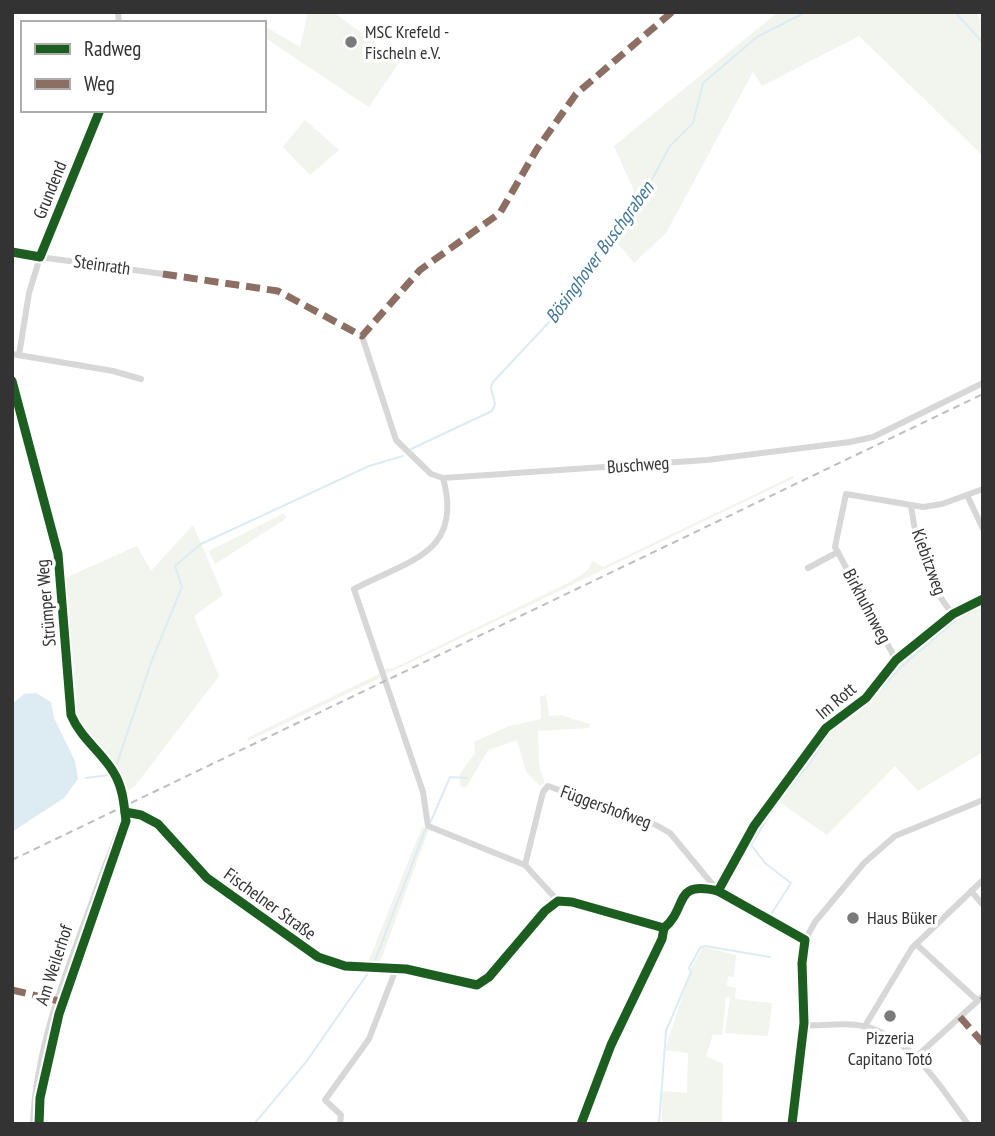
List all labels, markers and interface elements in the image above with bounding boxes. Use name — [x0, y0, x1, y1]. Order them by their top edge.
place label: MSC Krefeld - Fischeln e.V. — [365, 20, 449, 64]
legend — [21, 21, 266, 112]
marker: MSC Krefeld - Fischeln e.V. — [343, 34, 359, 50]
text: Radweg — [84, 35, 141, 62]
text: Weg — [84, 70, 115, 97]
street label: Grundend — [28, 157, 72, 222]
water label: Bösinghover Buschgraben — [540, 175, 659, 328]
street label: Steinrath — [72, 249, 132, 280]
street label: Buschweg — [606, 451, 670, 478]
street label: Kiebitzweg — [907, 526, 952, 598]
street label: Strümper Weg — [30, 559, 61, 648]
street label: Birkhuhnweg — [838, 564, 897, 647]
street label: Im Rott — [811, 677, 860, 724]
street label: Függershofweg — [558, 779, 655, 834]
street label: Fischelner Straße — [220, 862, 321, 945]
place label: Haus Büker — [867, 906, 937, 929]
marker: Haus Büker — [845, 910, 861, 926]
street label: Am Weilerhof — [30, 920, 78, 1008]
marker: Pizzeria Capitano Totó — [882, 1008, 898, 1024]
place label: Pizzeria Capitano Totó — [848, 1026, 933, 1070]

